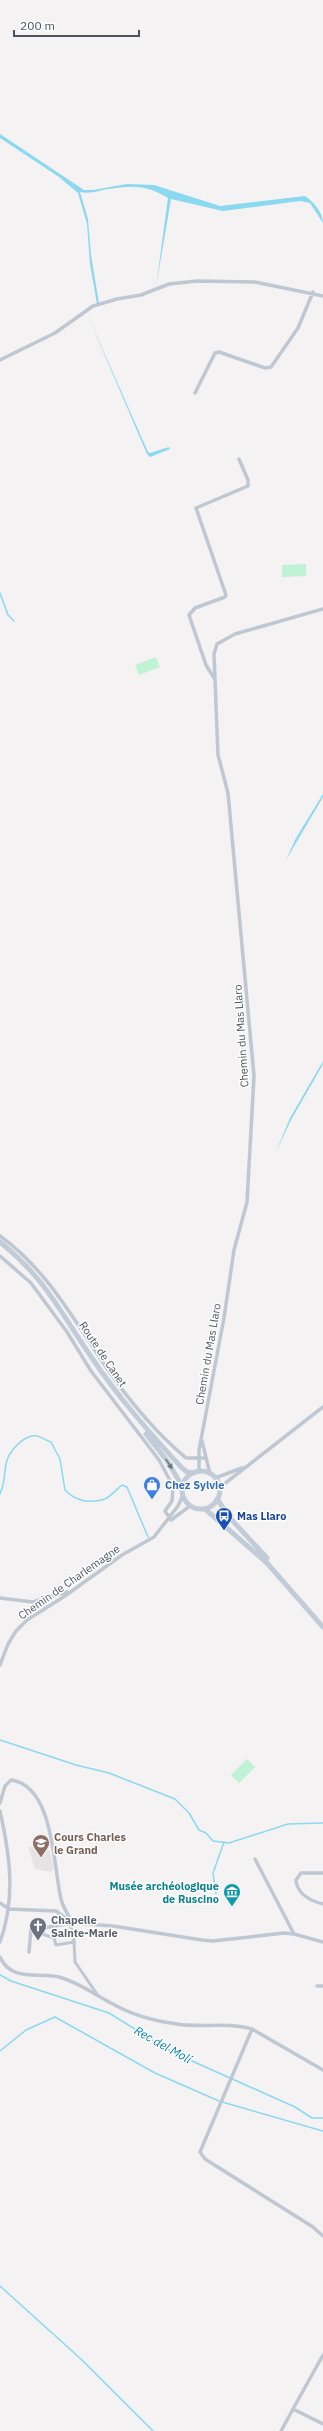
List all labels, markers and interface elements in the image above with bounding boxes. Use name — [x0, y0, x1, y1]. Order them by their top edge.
scale bar — [14, 12, 139, 38]
text: 200 m — [20, 18, 55, 33]
street label: Chemin du Mas Llaro — [230, 984, 252, 1088]
street label: Chemin du Mas Llaro — [192, 1302, 224, 1406]
street label: Route de Canet — [76, 1319, 130, 1389]
one-way arrow — [165, 1459, 173, 1469]
shop icon: Chez Sylvie — [142, 1475, 162, 1500]
place label: Chez Sylvie — [165, 1478, 224, 1492]
bus stop icon: Mas Llaro — [214, 1506, 234, 1531]
place label: Mas Llaro — [237, 1509, 286, 1523]
street label: Chemin de Charlemagne — [15, 1542, 123, 1622]
place label: Cours Charles le Grand — [54, 1830, 126, 1857]
school or university icon: Cours Charles le Grand — [31, 1833, 51, 1858]
place label: Musée archéologique de Ruscino — [109, 1879, 219, 1906]
museum icon: Musée archéologique de Ruscino — [222, 1882, 242, 1907]
place label: Chapelle Sainte-Marie — [51, 1913, 118, 1940]
church icon: Chapelle Sainte-Marie — [28, 1916, 48, 1941]
water label: Rec del Molí — [132, 2023, 196, 2067]

